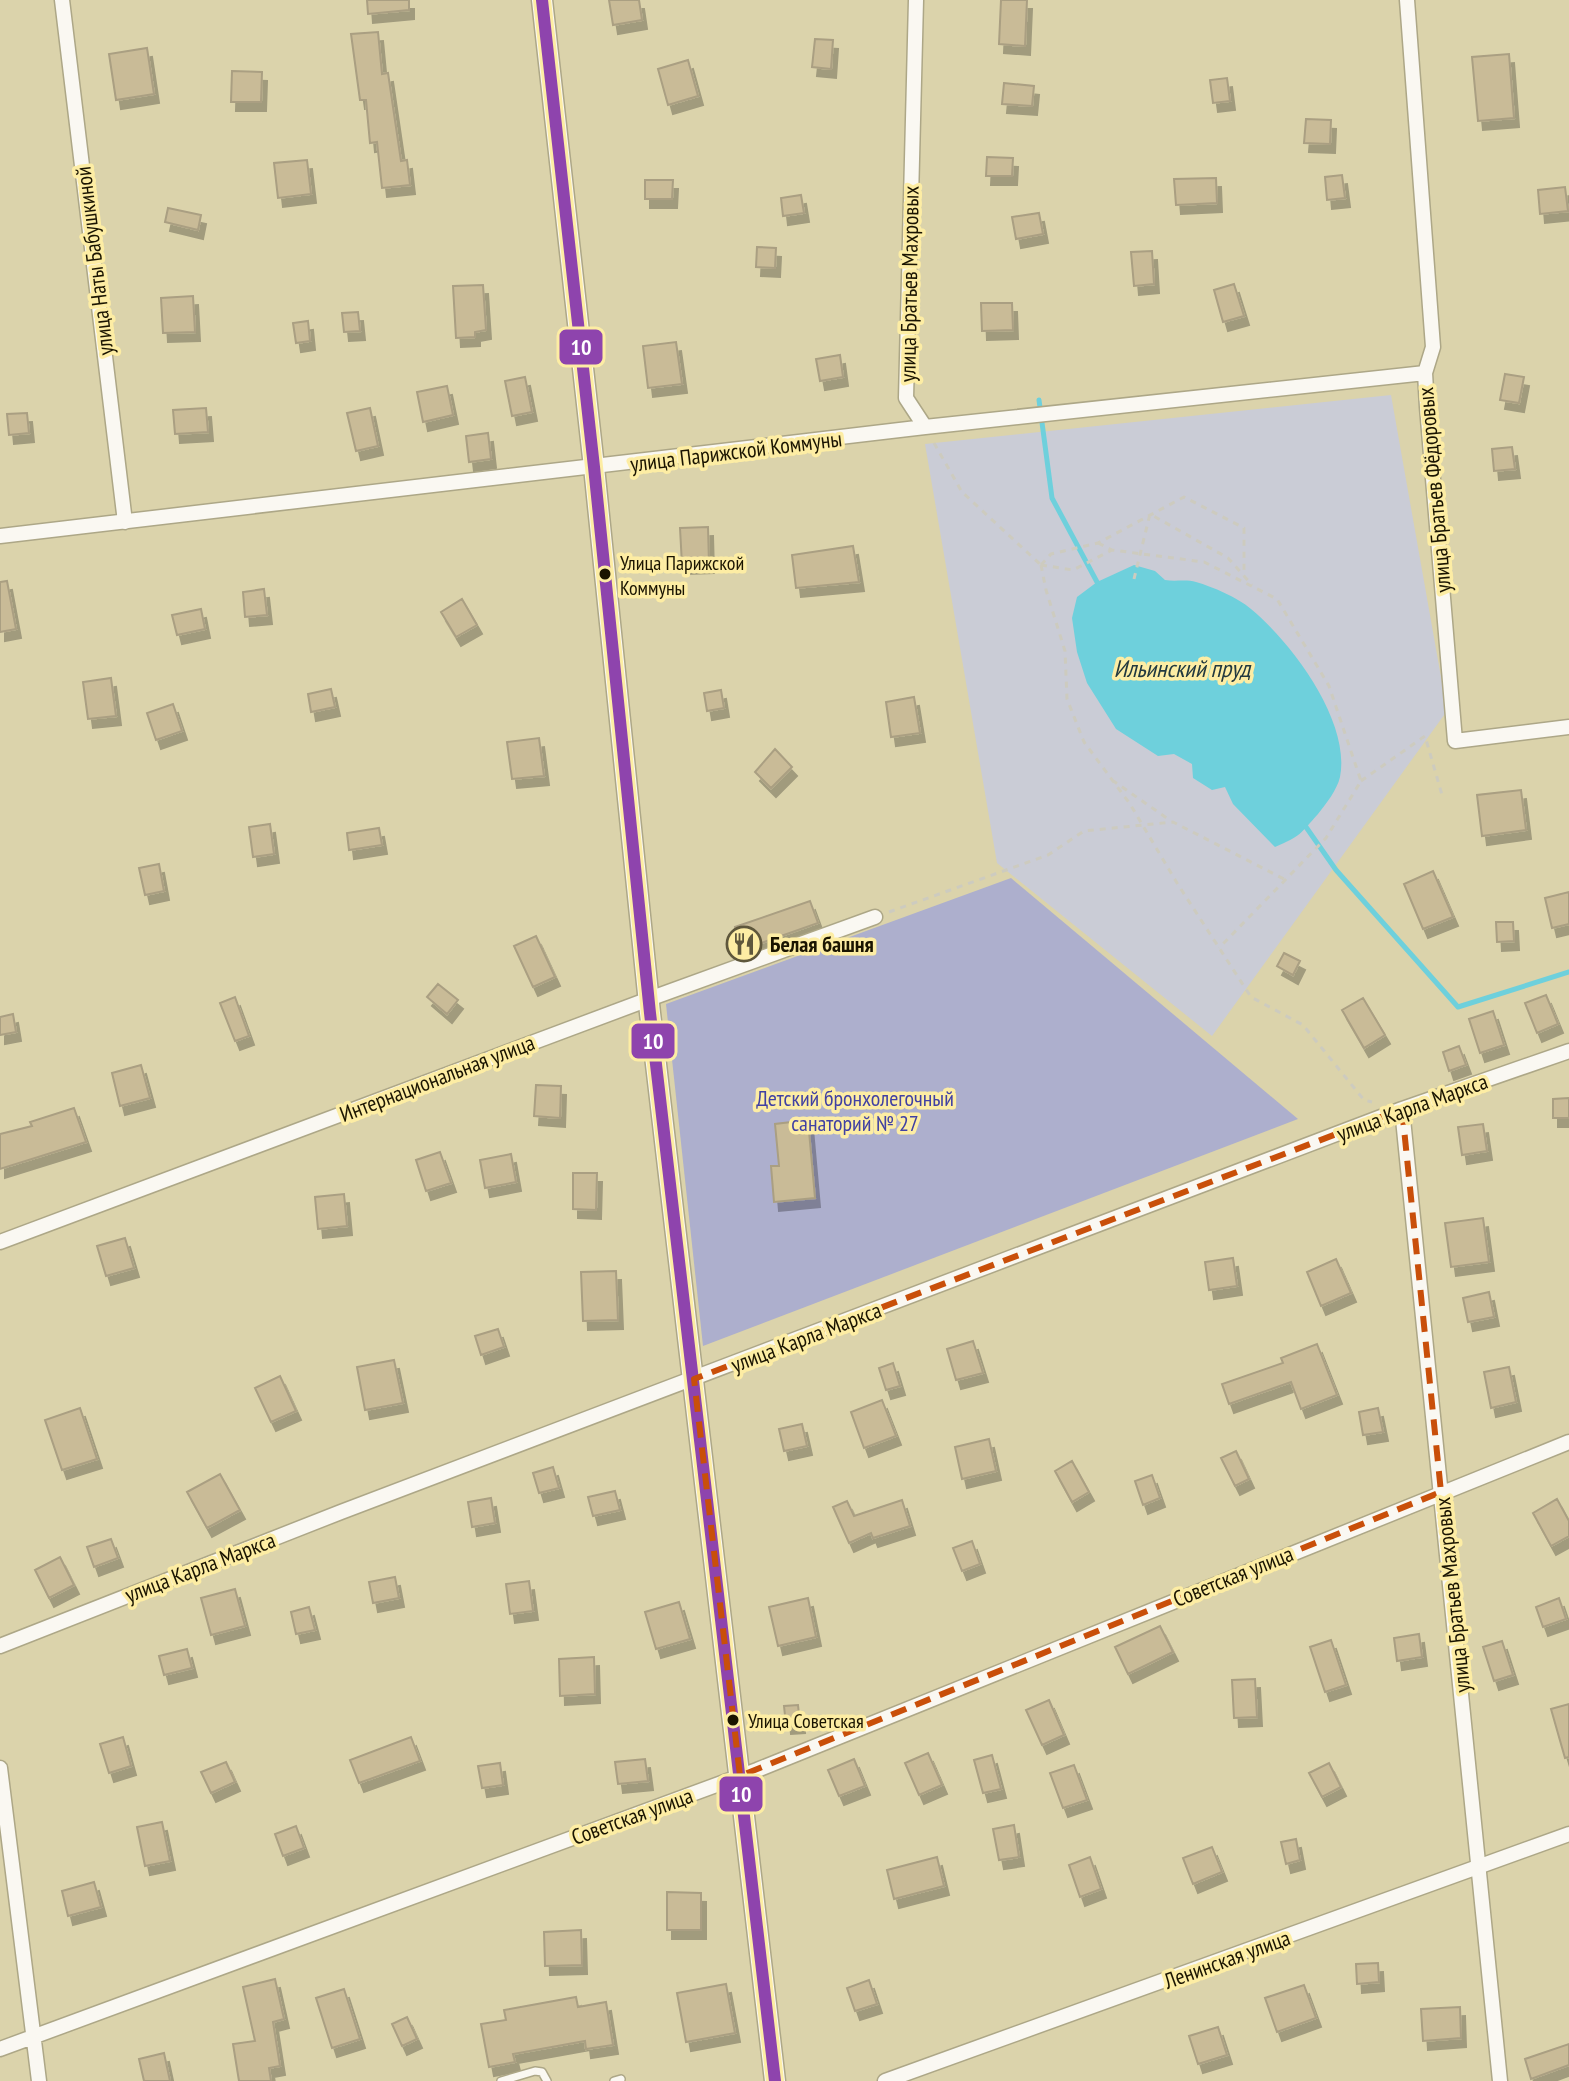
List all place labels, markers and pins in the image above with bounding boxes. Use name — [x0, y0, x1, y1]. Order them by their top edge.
place label: Улица Парижской Коммуны — [620, 550, 744, 601]
marker: Улица Парижской Коммуны — [597, 566, 613, 582]
restaurant icon: Белая башня — [725, 925, 763, 963]
place label: Белая башня — [770, 930, 874, 958]
place label: Улица Советская — [748, 1708, 864, 1734]
marker: Улица Советская — [725, 1712, 741, 1728]

